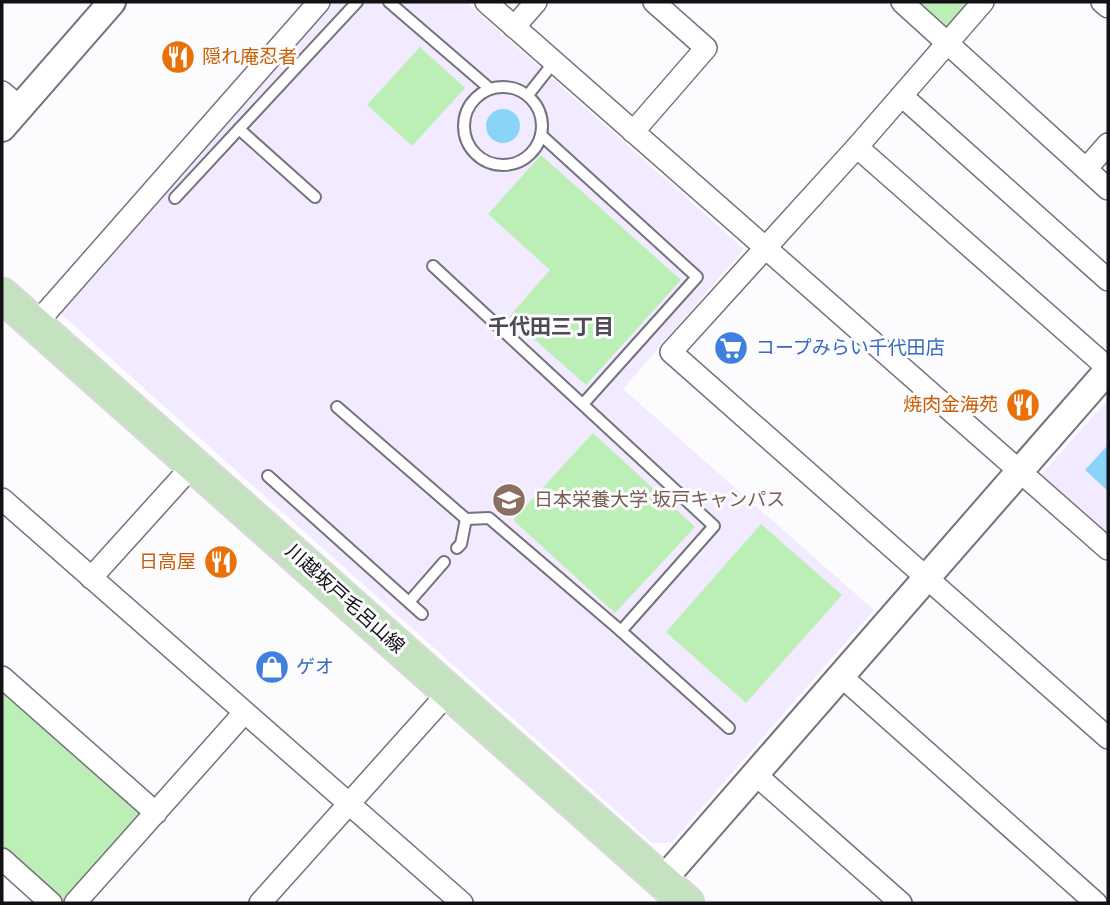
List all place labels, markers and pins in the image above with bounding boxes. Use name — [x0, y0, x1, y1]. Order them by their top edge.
restaurant icon: 隠れ庵忍者 — [159, 38, 197, 76]
place label: 隠れ庵忍者 — [202, 45, 297, 69]
supermarket icon: コープみらい千代田店 — [712, 329, 750, 367]
place label: コープみらい千代田店 — [756, 336, 945, 360]
restaurant icon: 焼肉金海苑 — [1004, 386, 1042, 424]
place label: 焼肉金海苑 — [903, 393, 998, 417]
school or university icon: 日本栄養大学 坂戸キャンパス — [490, 481, 528, 519]
place label: 日本栄養大学 坂戸キャンパス — [534, 488, 785, 512]
restaurant icon: 日高屋 — [202, 543, 240, 581]
place label: 日高屋 — [139, 550, 196, 574]
shop icon: ゲオ — [253, 648, 291, 686]
place label: ゲオ — [296, 655, 334, 679]

